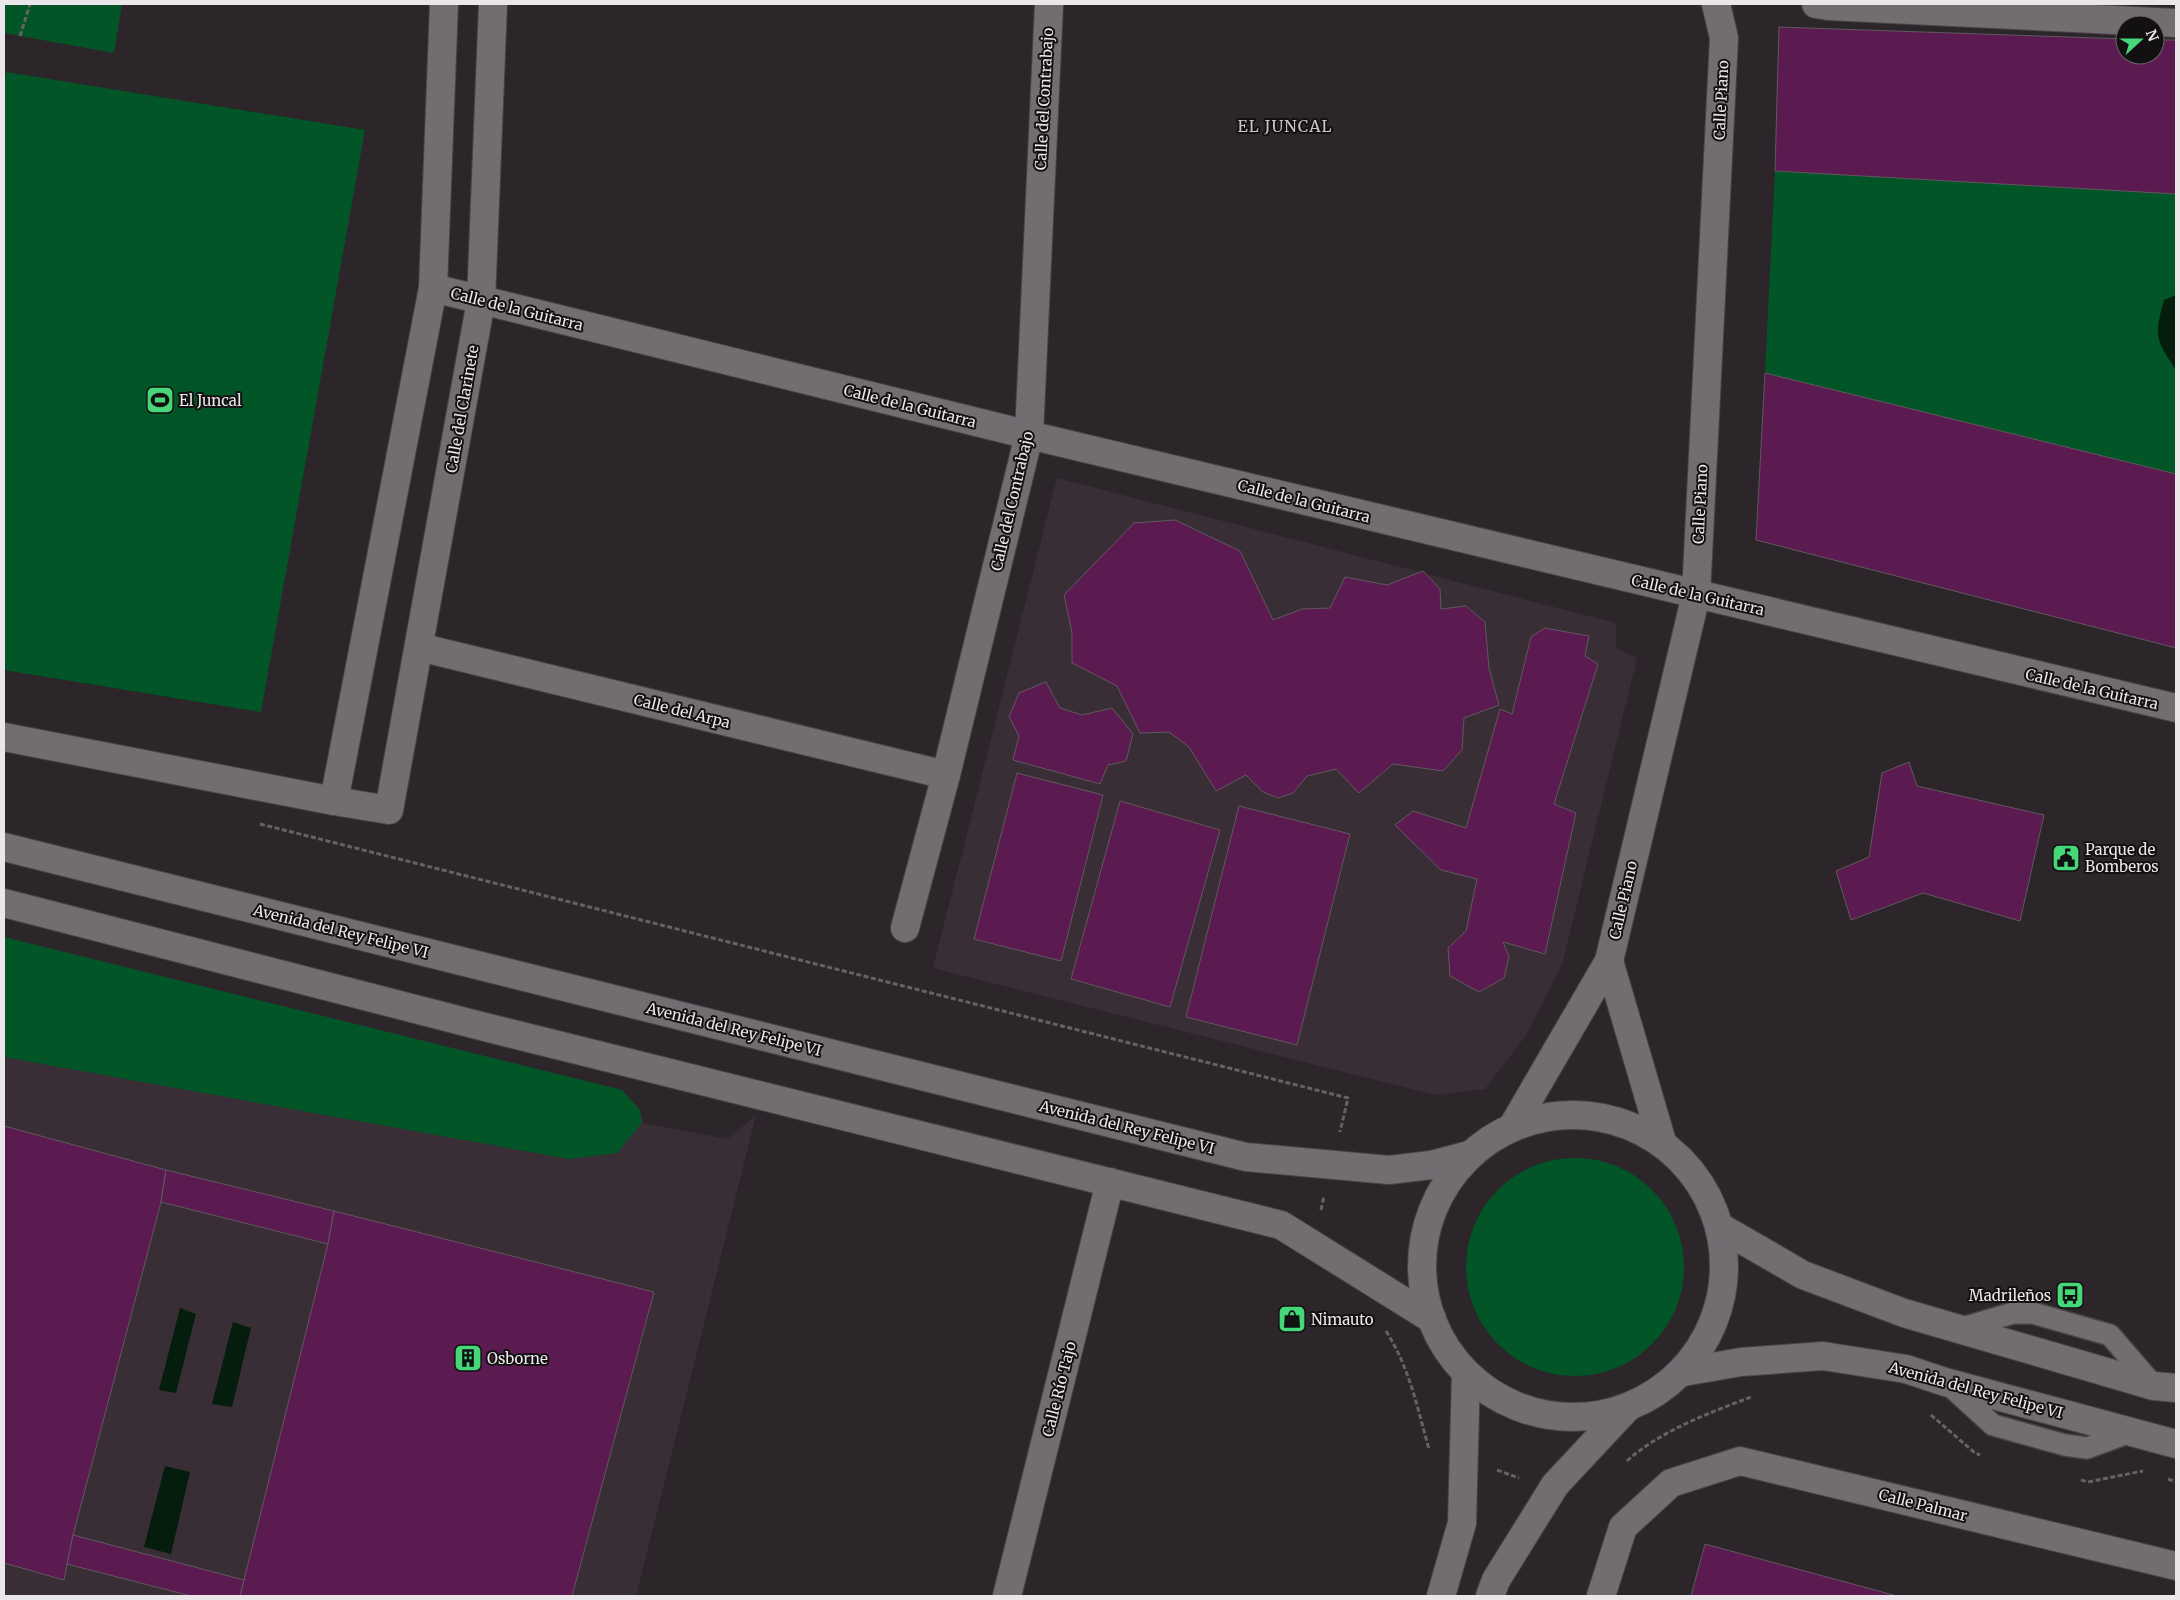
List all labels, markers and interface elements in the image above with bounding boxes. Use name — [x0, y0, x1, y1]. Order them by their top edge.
north arrow — [2115, 15, 2165, 65]
street label: Calle del Contrabajo — [1031, 27, 1057, 171]
text: N — [2142, 27, 2163, 44]
street label: Calle Piano — [1709, 59, 1733, 140]
district label: EL JUNCAL — [1238, 116, 1332, 136]
street label: Calle de la Guitarra — [449, 283, 585, 335]
street label: Calle del Clarinete — [441, 344, 483, 474]
street label: Calle de la Guitarra — [842, 380, 978, 432]
sports icon: El Juncal — [145, 385, 175, 415]
place label: El Juncal — [179, 391, 242, 410]
street label: Calle del Contrabajo — [987, 429, 1037, 573]
street label: Calle Piano — [1688, 463, 1712, 544]
street label: Calle de la Guitarra — [1236, 475, 1372, 527]
street label: Calle de la Guitarra — [1630, 570, 1766, 620]
street label: Calle de la Guitarra — [2024, 664, 2160, 714]
street label: Calle del Arpa — [632, 690, 732, 732]
place label: Parque de Bomberos — [2085, 840, 2159, 876]
public building icon: Parque de Bomberos — [2051, 843, 2081, 873]
street label: Calle Piano — [1605, 859, 1641, 941]
street label: Avenida del Rey Felipe VI — [251, 900, 430, 962]
street label: Avenida del Rey Felipe VI — [644, 998, 823, 1060]
street label: Avenida del Rey Felipe VI — [1037, 1096, 1216, 1158]
bus stop icon: Madrileños — [2055, 1280, 2085, 1310]
place label: Madrileños — [1969, 1286, 2051, 1305]
shop icon: Nimauto — [1277, 1304, 1307, 1334]
place label: Nimauto — [1311, 1310, 1374, 1329]
street label: Calle Río Tajo — [1038, 1339, 1080, 1439]
building icon: Osborne — [453, 1343, 483, 1373]
place label: Osborne — [487, 1349, 548, 1368]
street label: Avenida del Rey Felipe VI — [1886, 1357, 2065, 1422]
street label: Calle Palmar — [1877, 1485, 1970, 1525]

